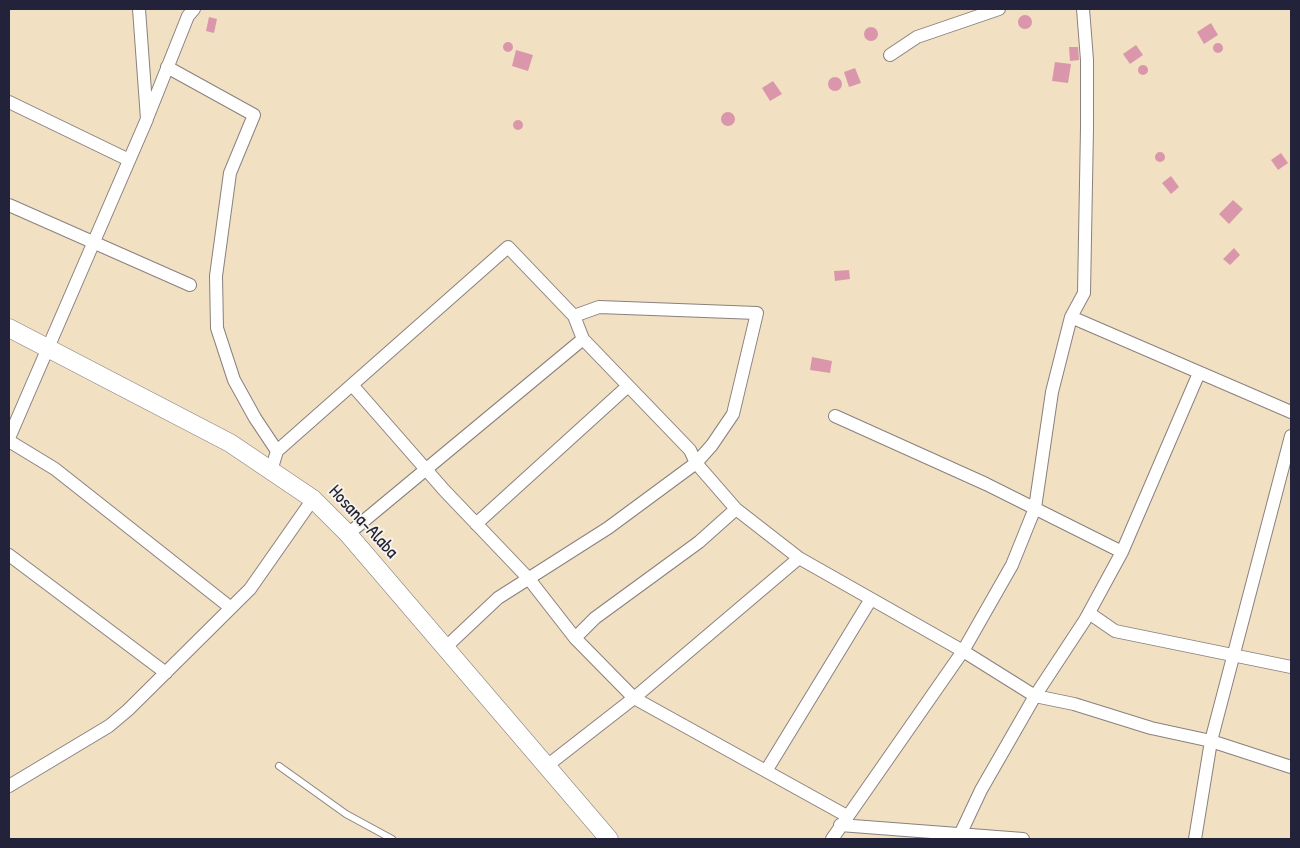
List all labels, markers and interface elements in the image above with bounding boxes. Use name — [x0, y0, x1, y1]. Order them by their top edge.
street label: Hosana-Alaba — [323, 481, 403, 563]

